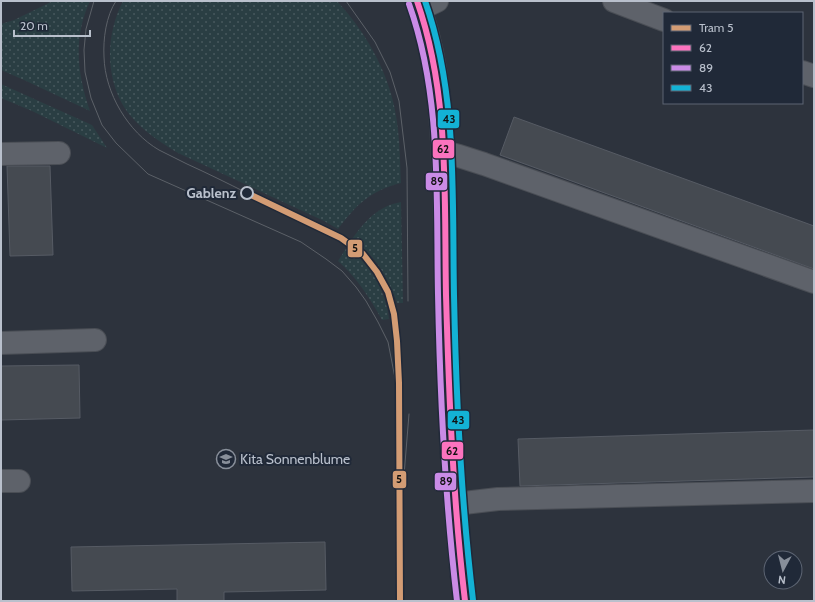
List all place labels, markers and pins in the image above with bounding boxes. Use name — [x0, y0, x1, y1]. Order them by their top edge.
place label: Gablenz — [187, 184, 236, 202]
marker: Gablenz — [240, 186, 254, 200]
school or university icon: Kita Sonnenblume — [215, 448, 237, 470]
place label: Kita Sonnenblume — [240, 450, 350, 468]

